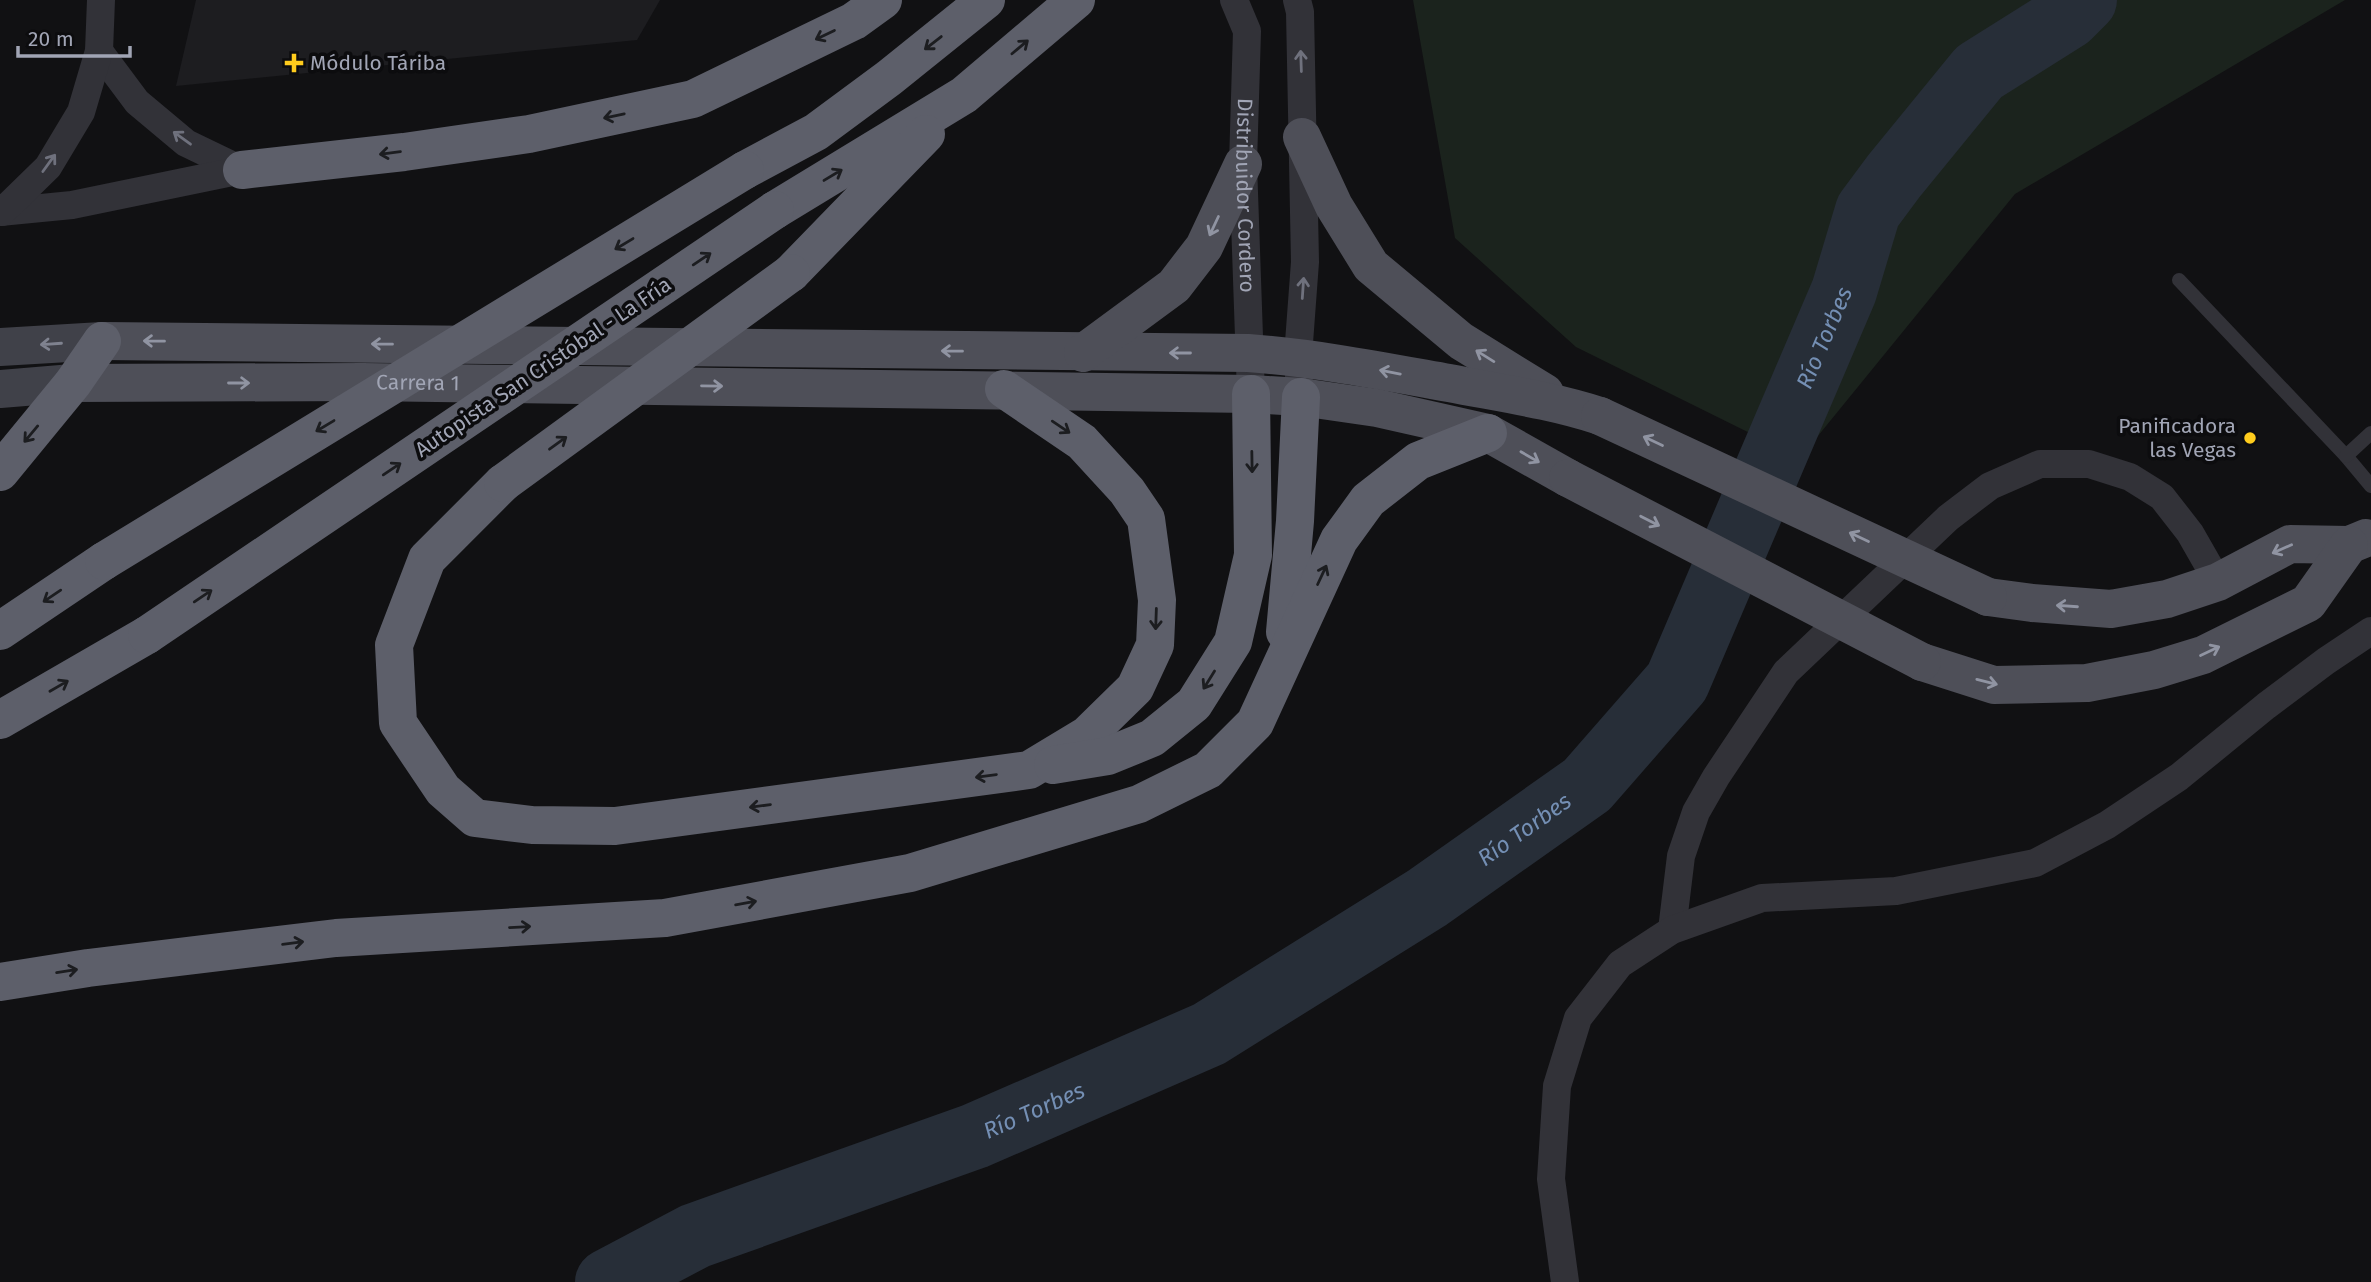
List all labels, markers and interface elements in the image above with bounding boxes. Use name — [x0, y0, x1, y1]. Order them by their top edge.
scale bar — [18, 14, 130, 58]
text: 20 m — [28, 26, 74, 52]
one-way arrow — [815, 29, 836, 42]
one-way arrow — [925, 36, 943, 51]
one-way arrow — [1011, 39, 1029, 55]
place label: Módulo Táriba — [310, 50, 446, 76]
one-way arrow — [1295, 50, 1308, 73]
marker: Módulo Táriba — [284, 53, 304, 73]
street label: Distribuidor Cordero — [1230, 97, 1260, 293]
one-way arrow — [603, 109, 626, 123]
one-way arrow — [173, 131, 192, 146]
one-way arrow — [379, 147, 401, 160]
one-way arrow — [42, 154, 56, 173]
one-way arrow — [822, 167, 842, 181]
one-way arrow — [1206, 215, 1220, 236]
one-way arrow — [615, 237, 635, 251]
one-way arrow — [692, 252, 711, 266]
street label: Autopista San Cristóbal - La Fría — [410, 271, 676, 463]
one-way arrow — [1297, 278, 1310, 300]
water label: Río Torbes — [1790, 282, 1858, 393]
one-way arrow — [143, 335, 166, 348]
one-way arrow — [371, 337, 394, 351]
one-way arrow — [40, 338, 63, 351]
one-way arrow — [941, 344, 964, 358]
one-way arrow — [1169, 346, 1192, 360]
one-way arrow — [1476, 348, 1496, 362]
one-way arrow — [1379, 365, 1402, 378]
street label: Carrera 1 — [376, 369, 460, 396]
one-way arrow — [228, 376, 251, 390]
one-way arrow — [700, 379, 723, 393]
place label: Panificadora las Vegas — [2118, 413, 2236, 463]
one-way arrow — [316, 419, 336, 433]
one-way arrow — [1051, 420, 1070, 434]
one-way arrow — [23, 425, 39, 443]
marker: Panificadora las Vegas — [2242, 430, 2258, 446]
one-way arrow — [1643, 434, 1664, 447]
one-way arrow — [548, 435, 567, 450]
one-way arrow — [1245, 450, 1259, 473]
one-way arrow — [1519, 450, 1539, 464]
one-way arrow — [382, 462, 401, 476]
one-way arrow — [1639, 515, 1660, 528]
one-way arrow — [1849, 530, 1871, 543]
one-way arrow — [2272, 543, 2293, 556]
one-way arrow — [1316, 565, 1329, 586]
one-way arrow — [43, 589, 62, 603]
one-way arrow — [193, 589, 213, 603]
one-way arrow — [2056, 599, 2078, 612]
one-way arrow — [1150, 608, 1163, 631]
one-way arrow — [2199, 644, 2220, 657]
one-way arrow — [1202, 670, 1216, 690]
one-way arrow — [1975, 676, 1998, 689]
one-way arrow — [48, 679, 69, 692]
one-way arrow — [975, 769, 997, 782]
water label: Río Torbes — [1472, 787, 1577, 872]
one-way arrow — [749, 800, 772, 813]
one-way arrow — [734, 896, 757, 909]
one-way arrow — [508, 920, 531, 933]
one-way arrow — [281, 936, 304, 949]
one-way arrow — [56, 964, 78, 977]
water label: Río Torbes — [979, 1076, 1089, 1145]

